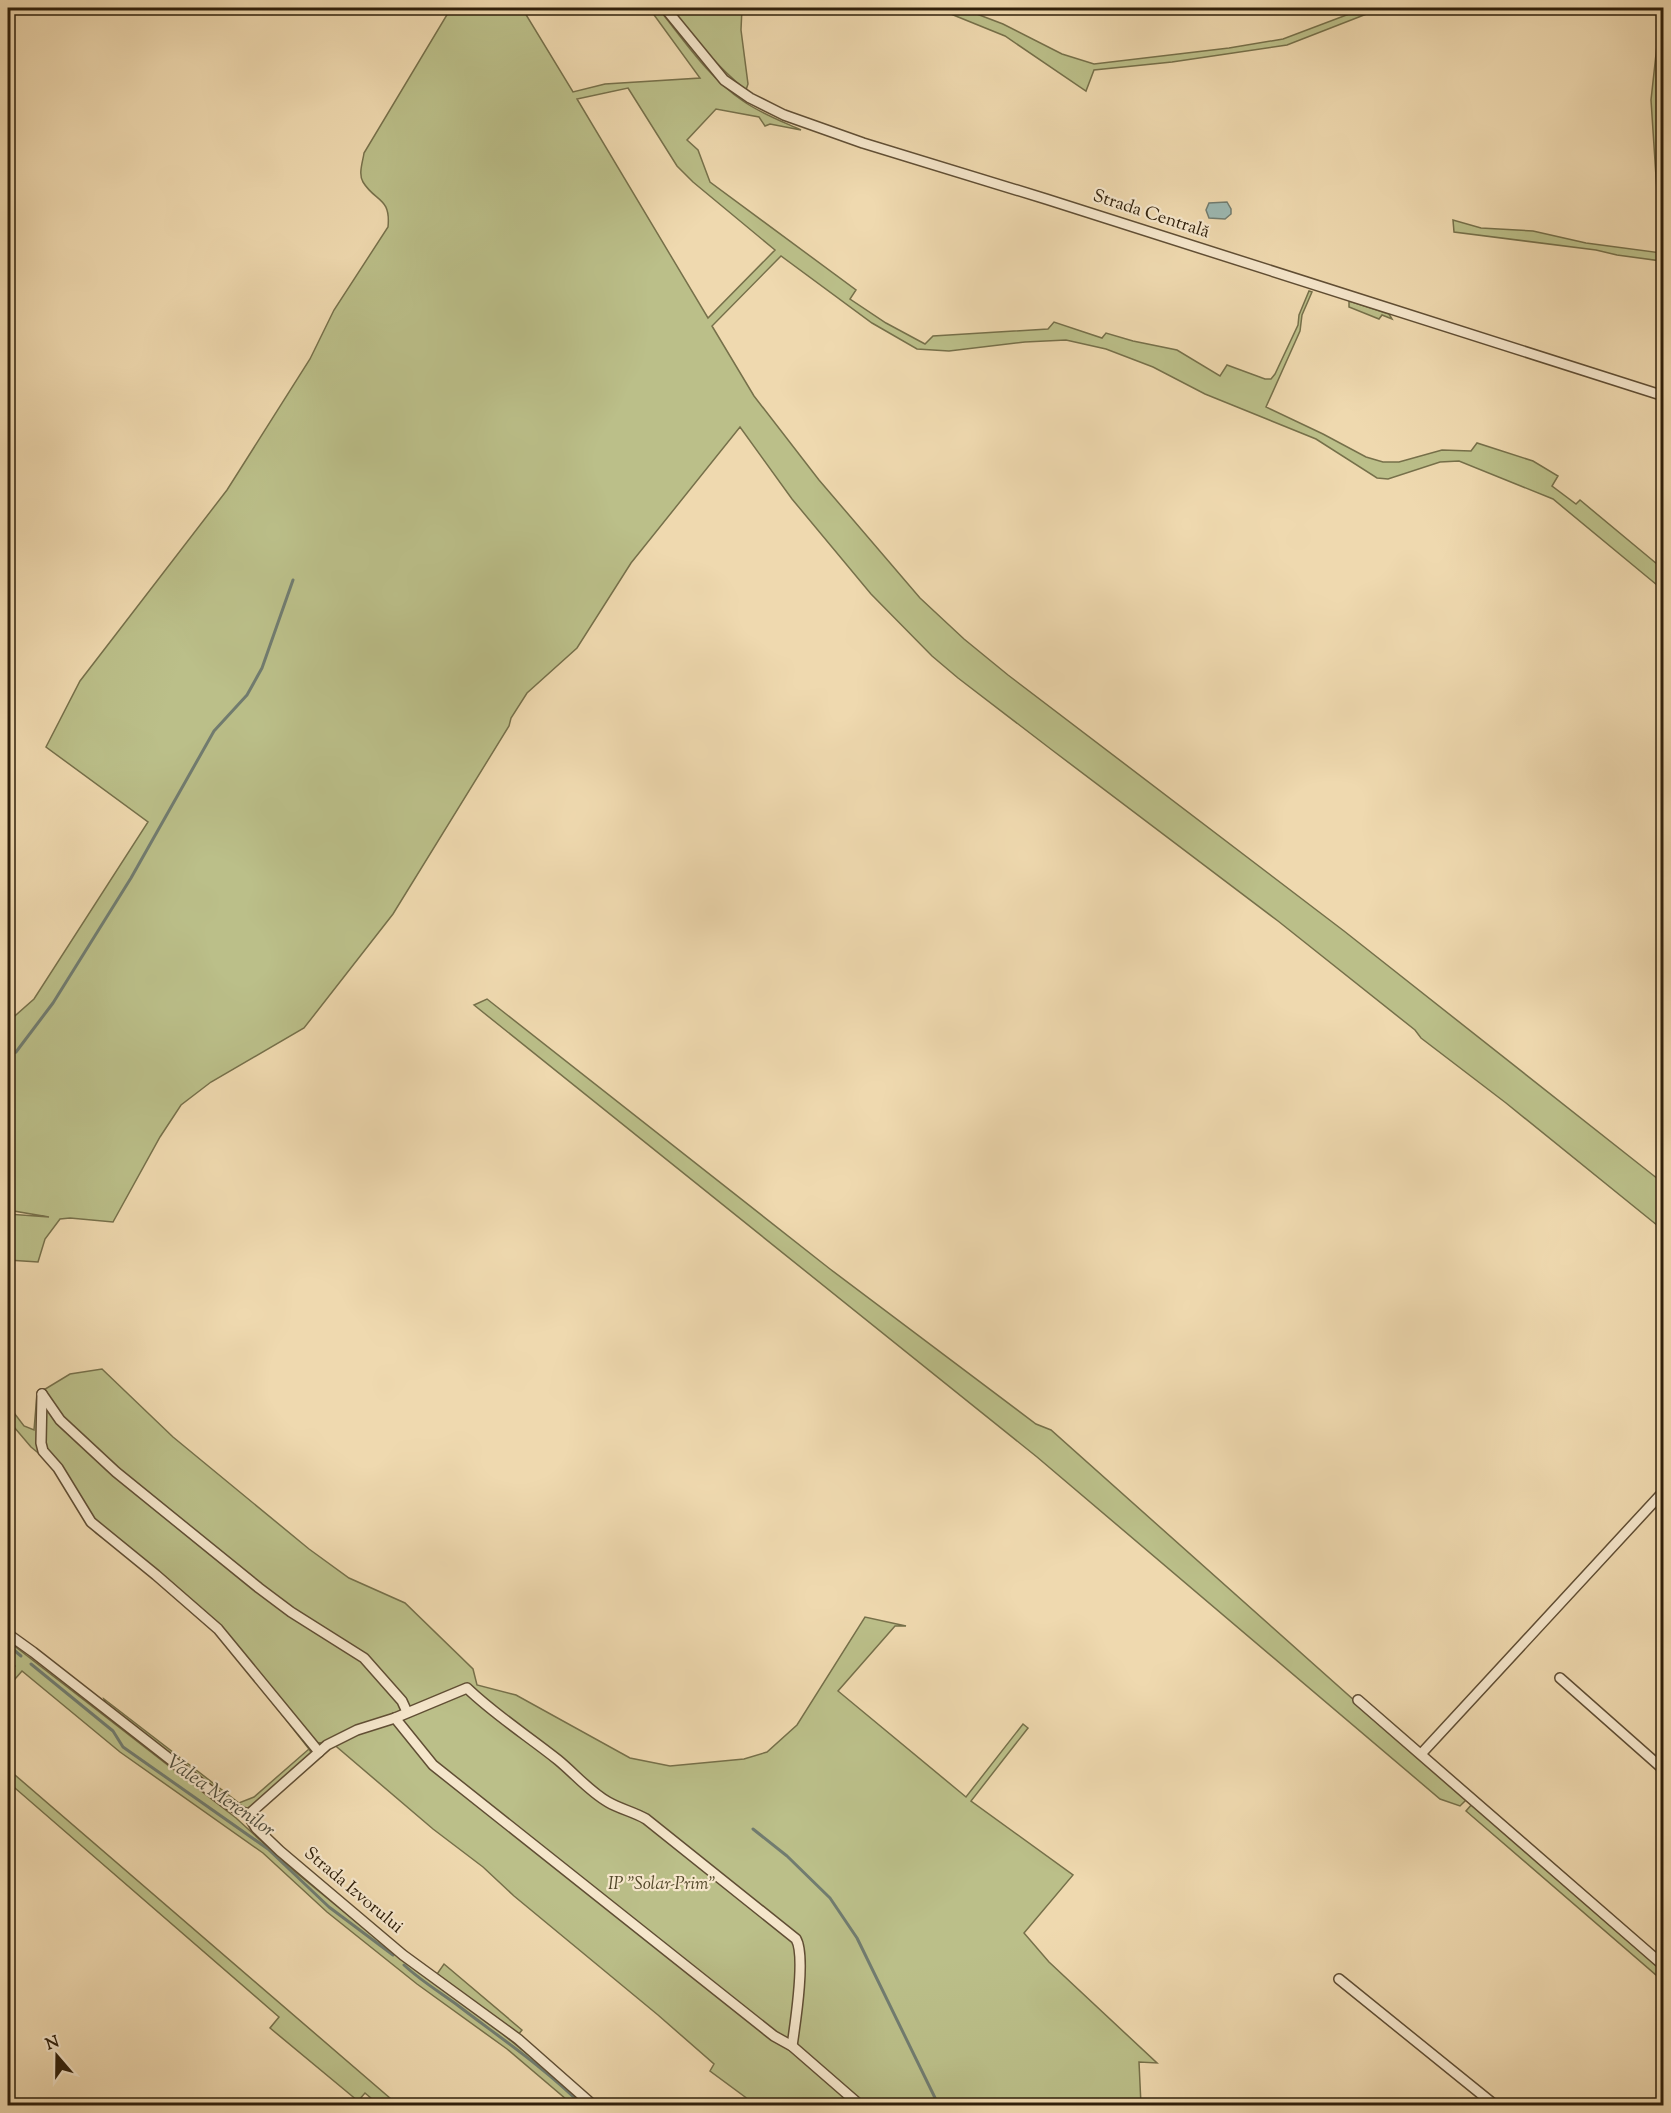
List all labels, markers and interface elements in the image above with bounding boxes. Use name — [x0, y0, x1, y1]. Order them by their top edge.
street label: Strada Centrală — [1089, 184, 1213, 246]
water label: Valea Merenilor — [160, 1749, 280, 1845]
street label: Strada Izvorului — [298, 1842, 408, 1940]
park label: IP "Solar-Prim" — [608, 1872, 716, 1898]
north arrow — [27, 2026, 87, 2086]
text: N — [43, 2031, 63, 2057]

